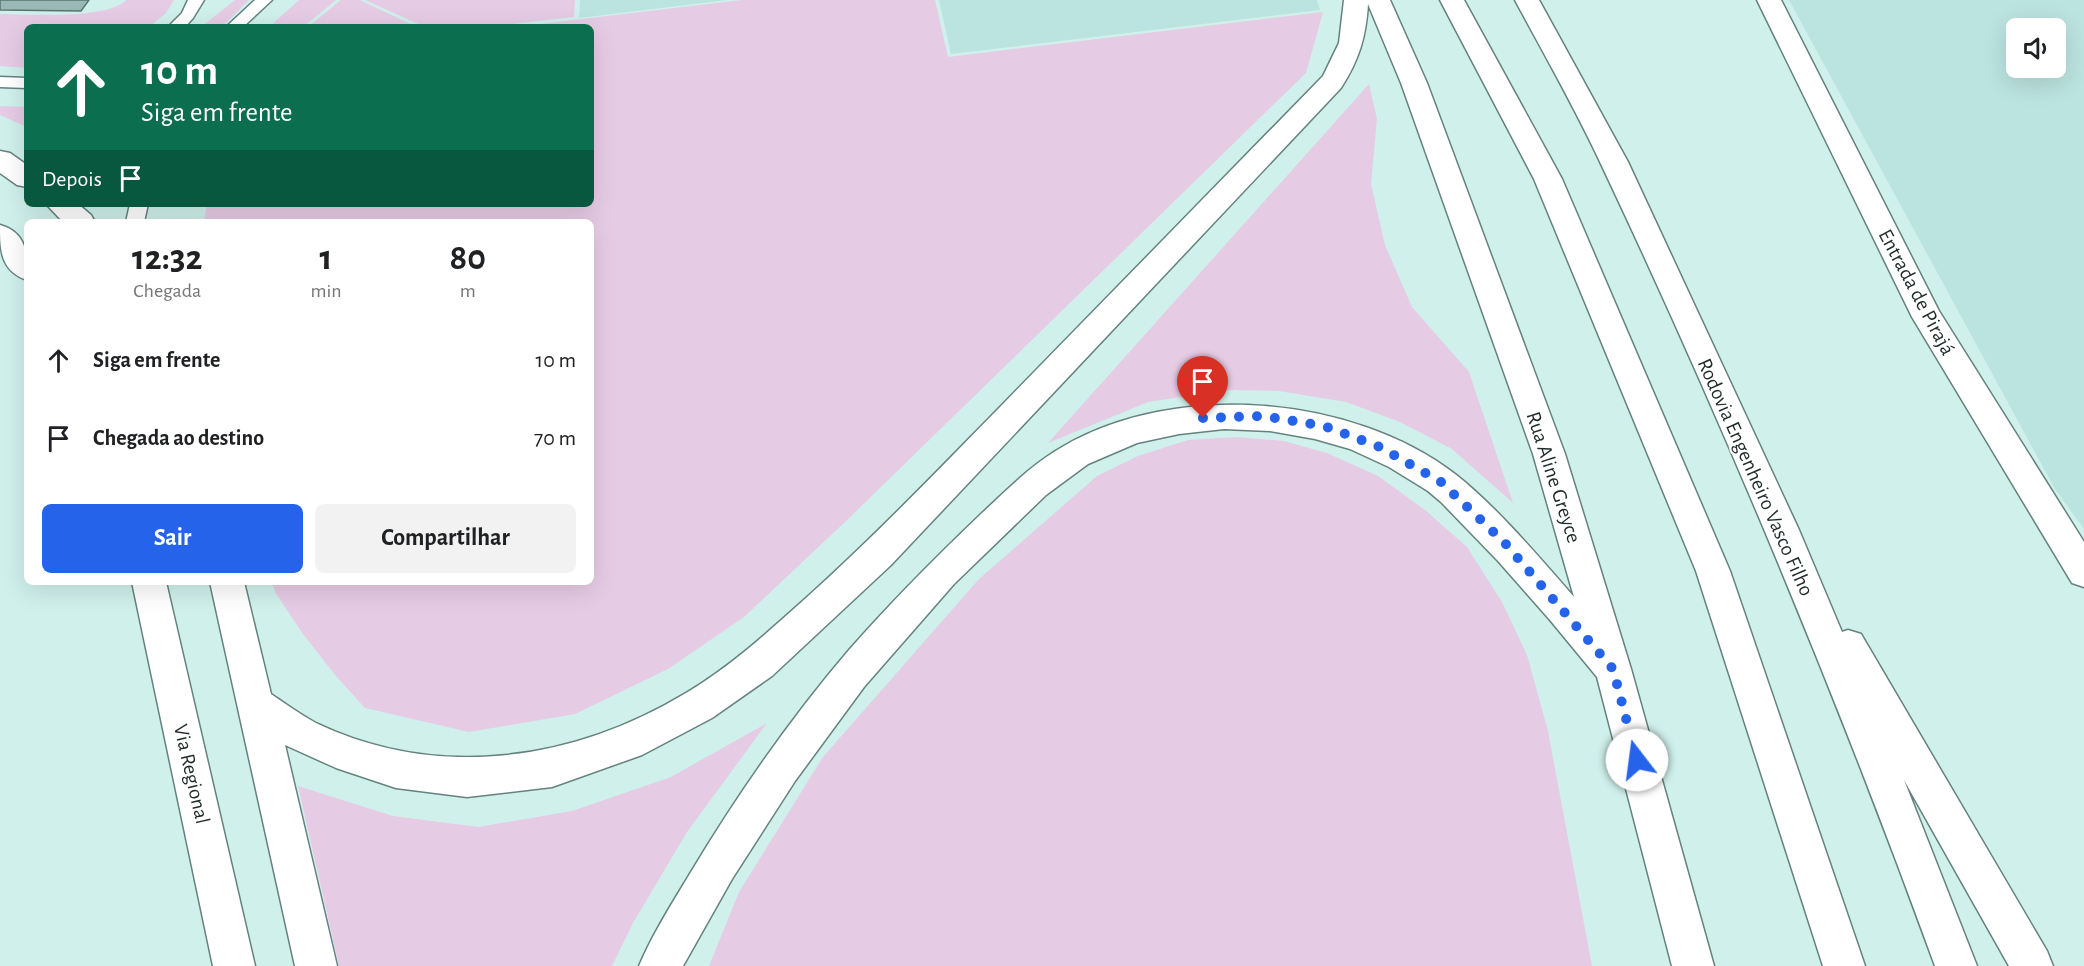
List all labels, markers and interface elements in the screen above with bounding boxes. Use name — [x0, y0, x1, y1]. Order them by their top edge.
map controls — [2006, 18, 2066, 78]
button: sound — [2006, 18, 2066, 78]
icon: ahead — [42, 48, 120, 126]
text: 10 m — [141, 50, 218, 92]
text: Siga em frente — [141, 99, 292, 126]
icon: arrive — [114, 162, 147, 195]
text: Depois — [42, 168, 102, 190]
street label: Entrada de Pirajá — [1875, 226, 1959, 359]
text: 12:32 — [132, 240, 203, 276]
text: 1 — [320, 240, 333, 276]
text: 80 — [450, 240, 486, 276]
text: Chegada — [133, 281, 201, 301]
text: min — [310, 281, 342, 301]
text: m — [460, 281, 476, 301]
icon: ahead — [42, 344, 75, 377]
text: Siga em frente — [93, 349, 220, 371]
text: 10 m — [536, 349, 576, 371]
street label: Rodovia Engenheiro Vasco Filho — [1694, 355, 1818, 599]
pin — [1177, 356, 1228, 418]
icon: arrive — [1186, 365, 1219, 398]
street label: Rua Aline Greyce — [1522, 409, 1585, 545]
icon: arrive — [42, 422, 75, 455]
text: Chegada ao destino — [93, 427, 264, 449]
text: 70 m — [534, 427, 576, 449]
button: Sair — [42, 504, 303, 573]
button: Compartilhar — [315, 504, 576, 573]
street label: Via Regional — [170, 722, 213, 826]
position arrow — [1605, 728, 1669, 792]

